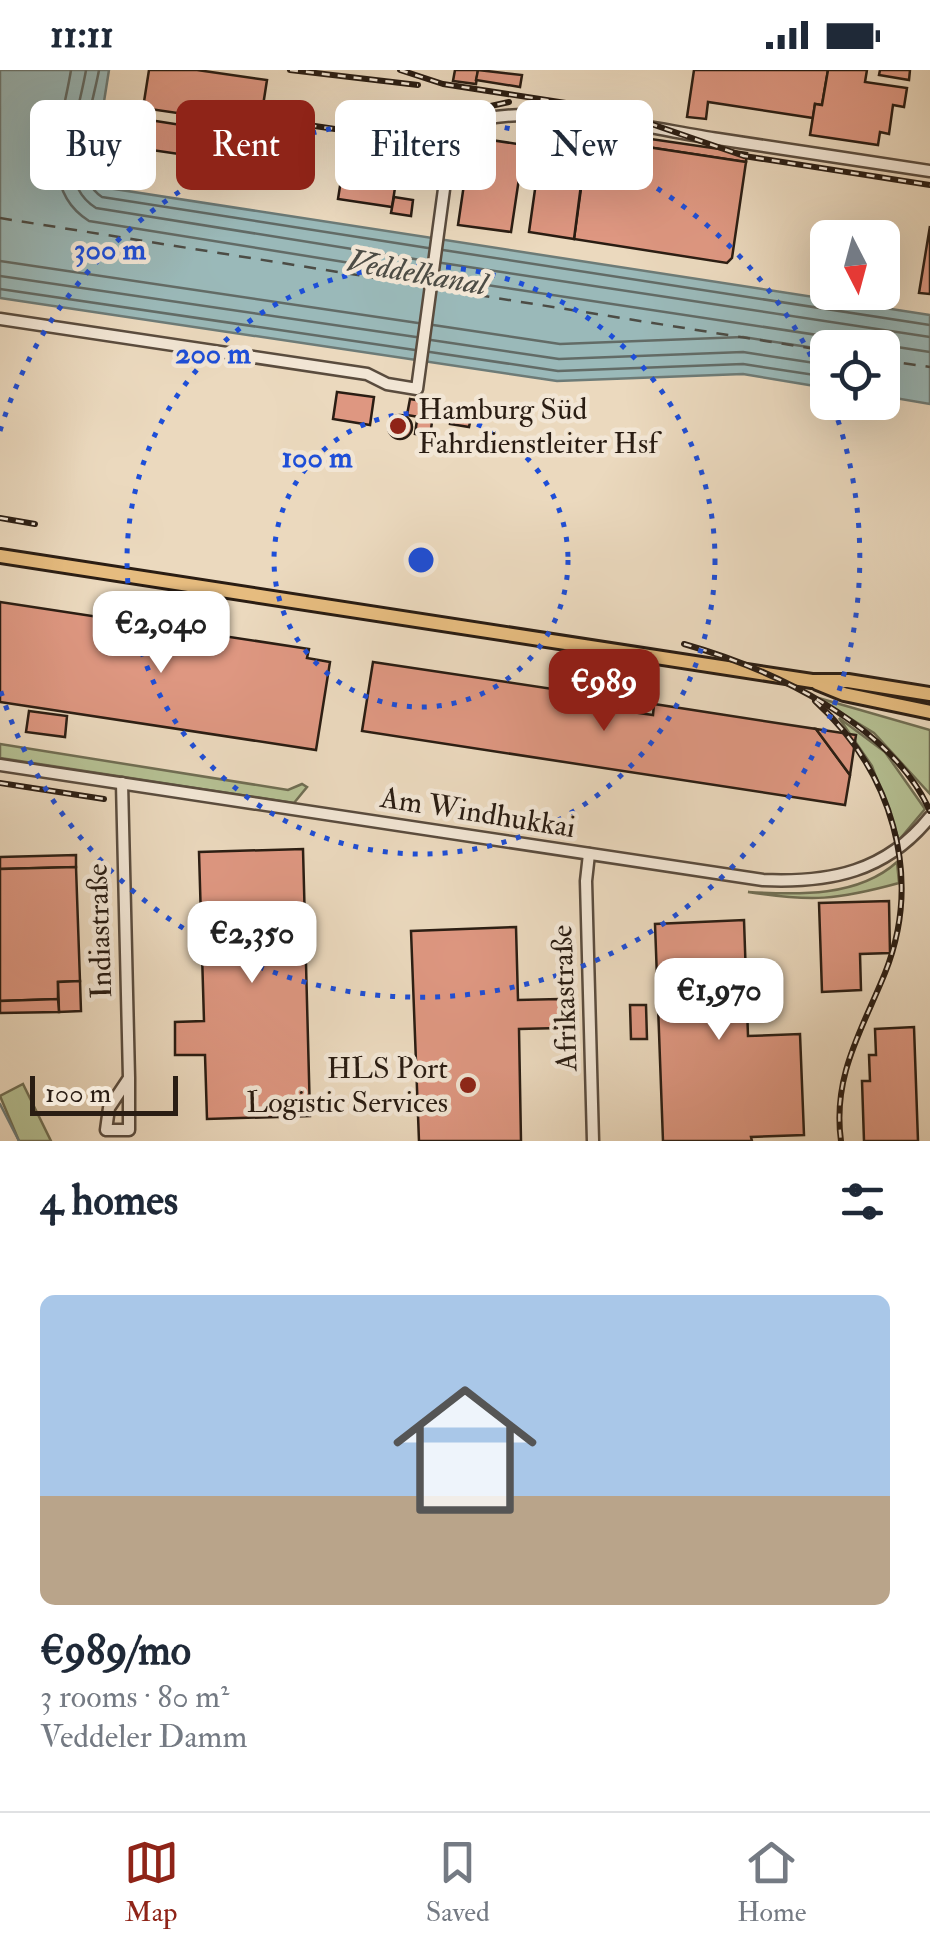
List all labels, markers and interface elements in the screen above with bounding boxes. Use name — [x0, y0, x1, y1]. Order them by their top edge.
text: 11:11 — [50, 11, 114, 59]
chip: Buy — [30, 100, 156, 190]
chip: Rent — [176, 100, 315, 190]
chip: Filters — [335, 100, 496, 190]
chip: New — [516, 100, 653, 190]
north arrow — [810, 220, 900, 310]
map controls — [810, 220, 900, 420]
text: 300 m — [74, 231, 147, 268]
water label: Veddelkanal — [344, 241, 492, 305]
button: locate — [810, 330, 900, 420]
text: 200 m — [175, 335, 251, 372]
place label: Hamburg Süd Fahrdienstleiter Hsf — [418, 391, 662, 462]
marker: Hamburg Süd Fahrdienstleiter Hsf — [387, 415, 409, 437]
text: 100 m — [282, 439, 353, 476]
centre of rings — [403, 542, 439, 578]
pin: €2,040 — [80, 591, 242, 676]
text: €2,040 — [115, 603, 207, 643]
pin: €989 — [545, 649, 663, 734]
text: €989 — [571, 661, 637, 701]
street label: Am Windhukkai — [377, 779, 578, 846]
street label: Indiastraße — [79, 863, 120, 999]
pin: €2,350 — [171, 901, 333, 986]
text: €2,350 — [209, 913, 295, 953]
street label: Afrikastraße — [543, 924, 586, 1073]
pin: €1,970 — [638, 958, 800, 1043]
text: €1,970 — [676, 970, 762, 1010]
place label: HLS Port Logistic Services — [246, 1050, 448, 1121]
scale bar — [30, 1071, 178, 1116]
marker: HLS Port Logistic Services — [457, 1074, 479, 1096]
text: 100 m — [45, 1076, 111, 1111]
icon: filters — [835, 1174, 890, 1229]
text: 4 homes — [40, 1175, 178, 1227]
icon: home — [375, 1360, 555, 1540]
text: €989/mo — [40, 1625, 191, 1677]
text: 3 rooms · 80 m² — [40, 1677, 229, 1717]
text: Veddeler Damm — [40, 1717, 247, 1757]
tab: Map — [124, 1835, 179, 1930]
tab: Saved — [426, 1835, 490, 1930]
tab: Home — [737, 1835, 806, 1930]

